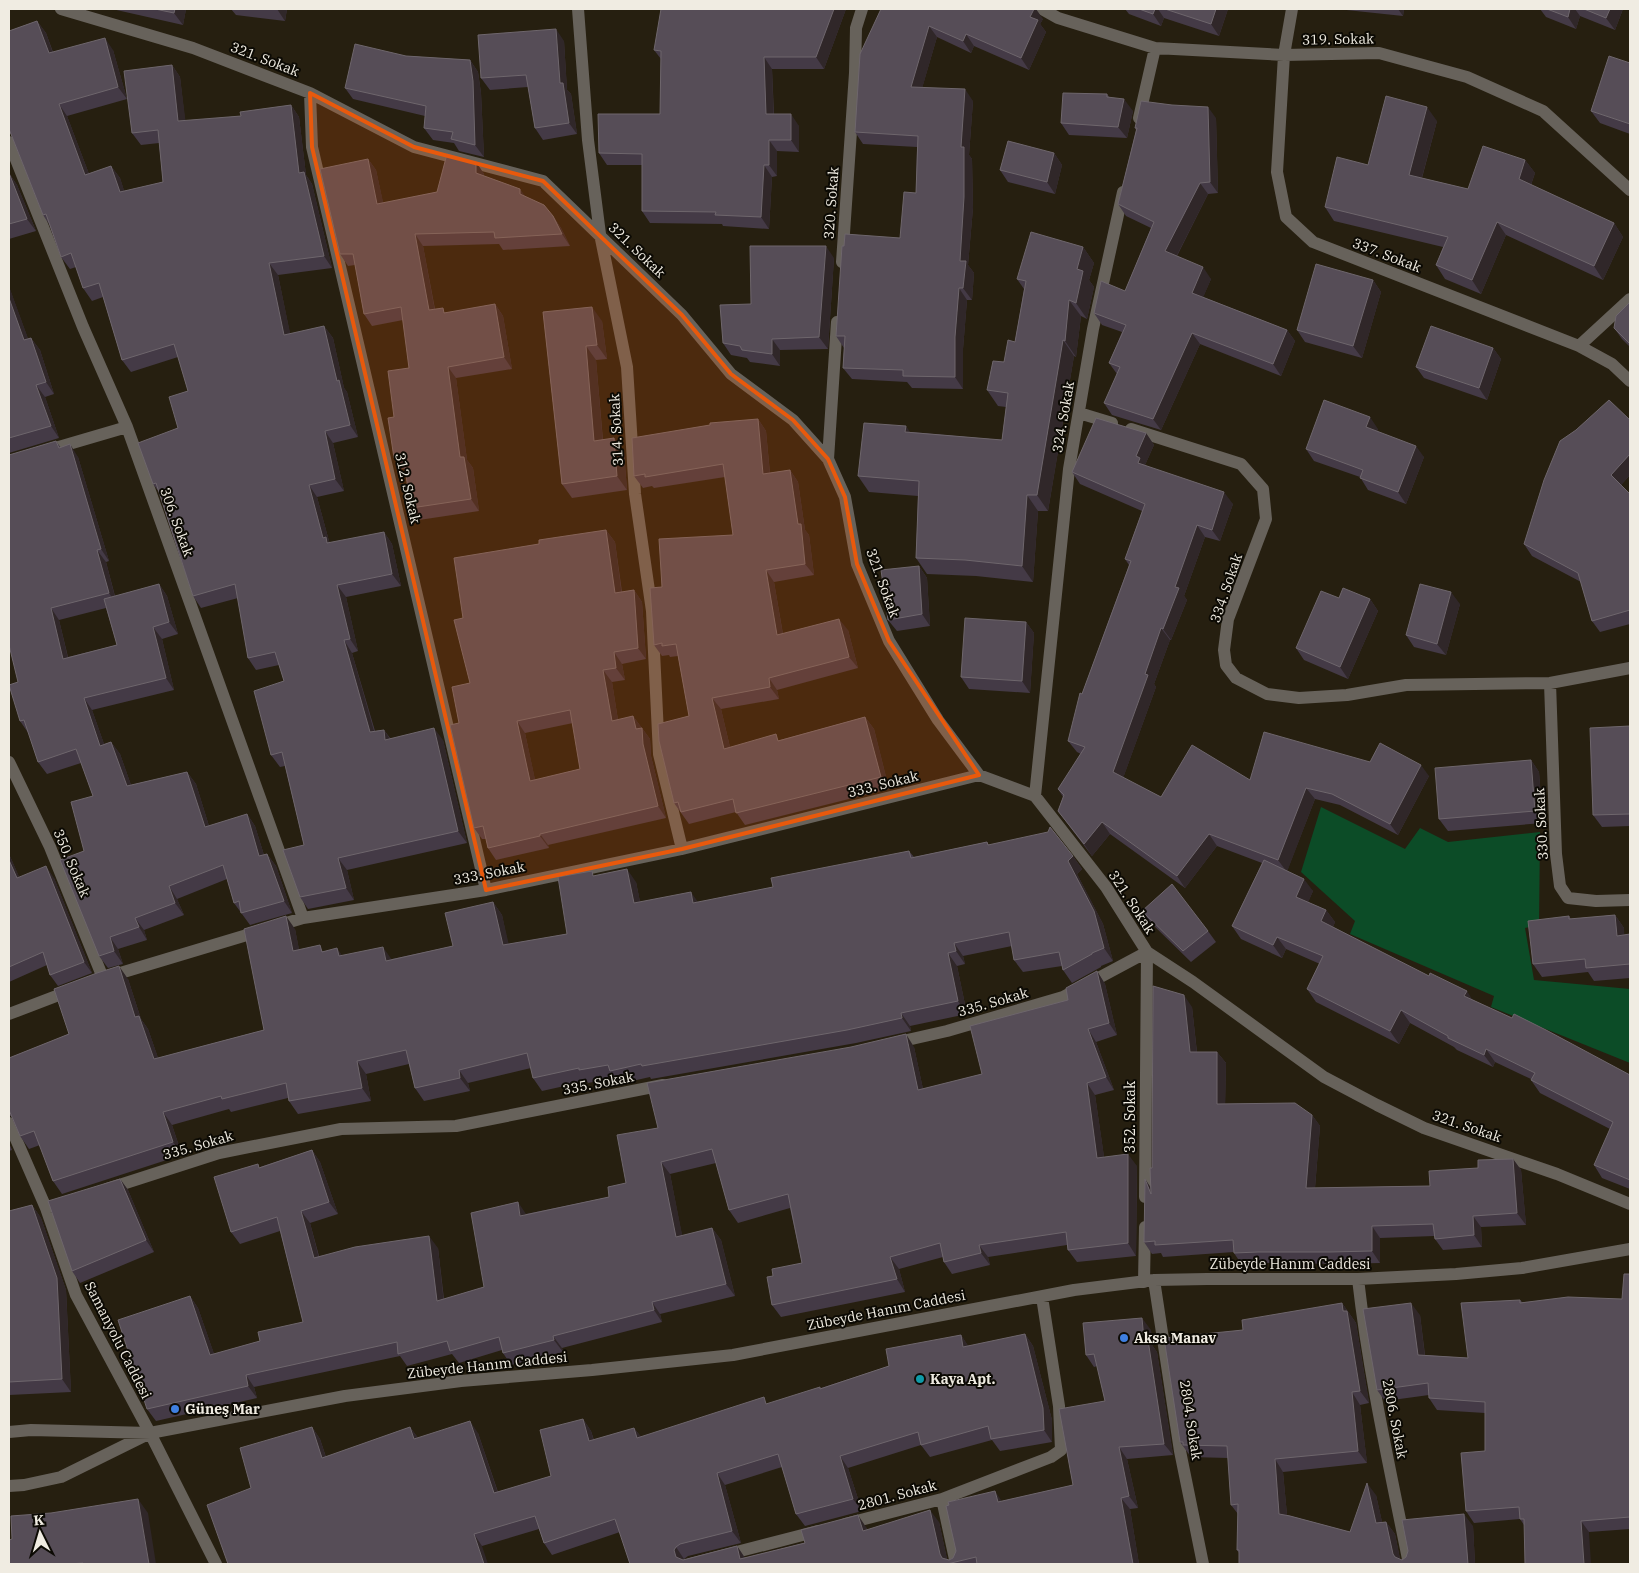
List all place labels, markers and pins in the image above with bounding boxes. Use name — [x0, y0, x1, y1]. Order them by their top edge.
place label: Aksa Manav — [1134, 1329, 1216, 1347]
marker: Aksa Manav — [1118, 1332, 1130, 1344]
place label: Kaya Apt. — [930, 1370, 996, 1388]
marker: Kaya Apt. — [914, 1373, 926, 1385]
place label: Güneş Mar — [185, 1400, 260, 1418]
marker: Güneş Mar — [169, 1403, 181, 1415]

